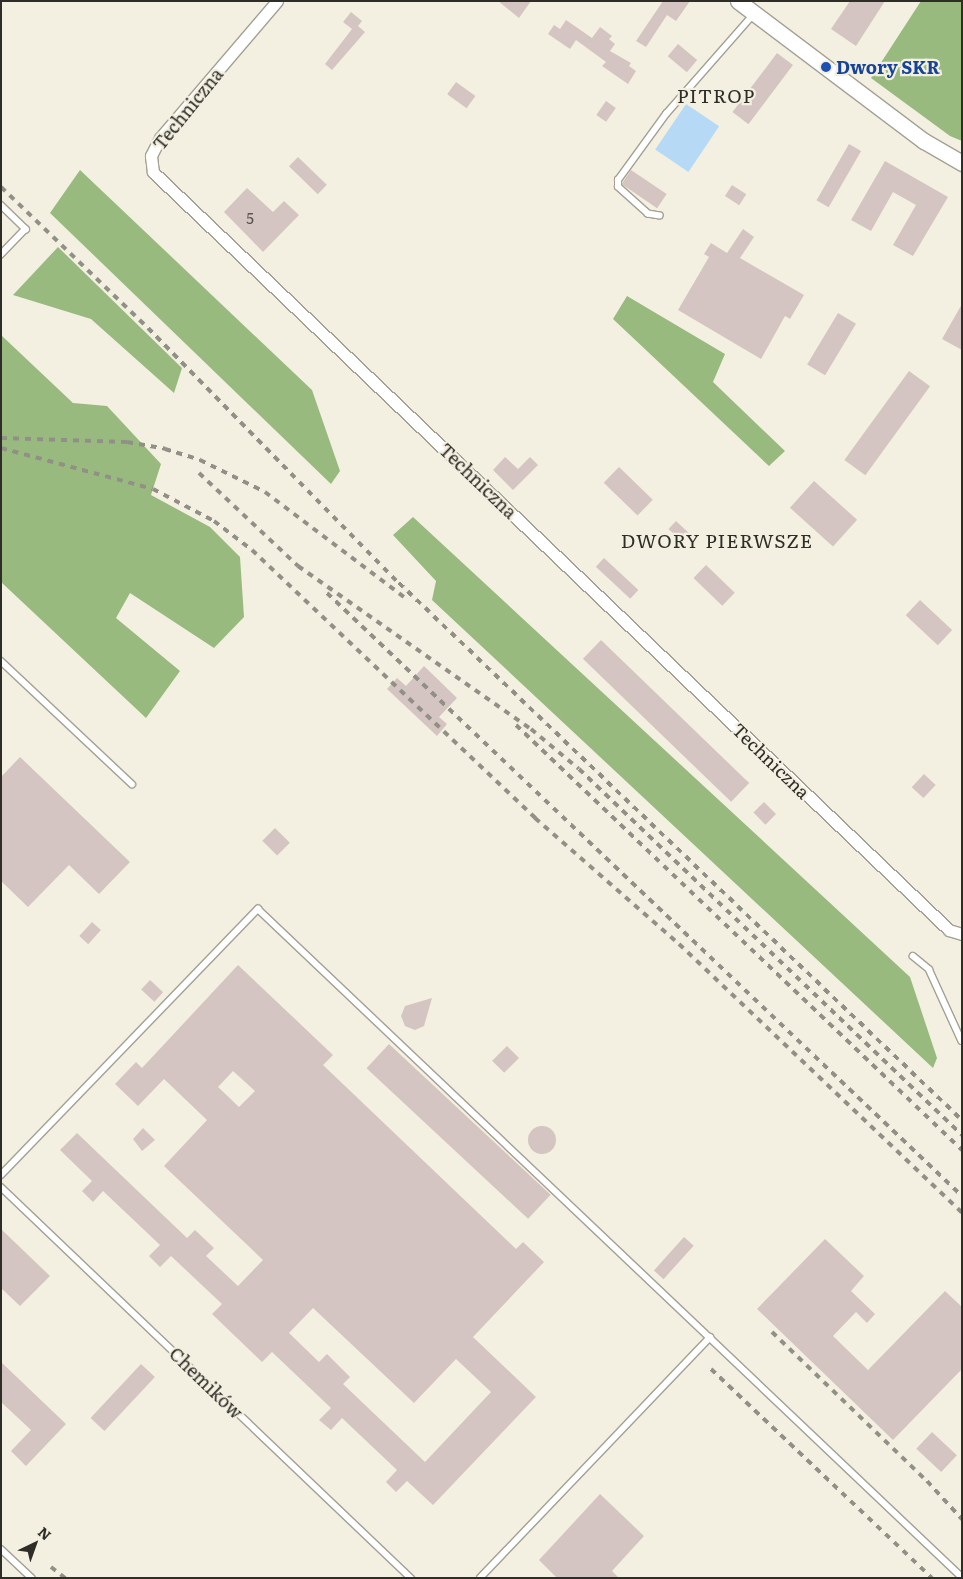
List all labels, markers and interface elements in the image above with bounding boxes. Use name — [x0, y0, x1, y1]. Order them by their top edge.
place label: Dwory SKR — [836, 56, 940, 78]
marker: Dwory SKR — [820, 61, 832, 73]
street label: Techniczna — [148, 64, 228, 154]
district label: PITROP — [676, 85, 756, 107]
house number: 5 — [246, 209, 254, 227]
street label: Techniczna — [435, 439, 521, 523]
district label: DWORY PIERWSZE — [619, 530, 815, 552]
street label: Techniczna — [728, 719, 814, 803]
street label: Chemików — [165, 1343, 247, 1423]
north arrow — [10, 1519, 60, 1569]
text: N — [34, 1521, 56, 1544]

